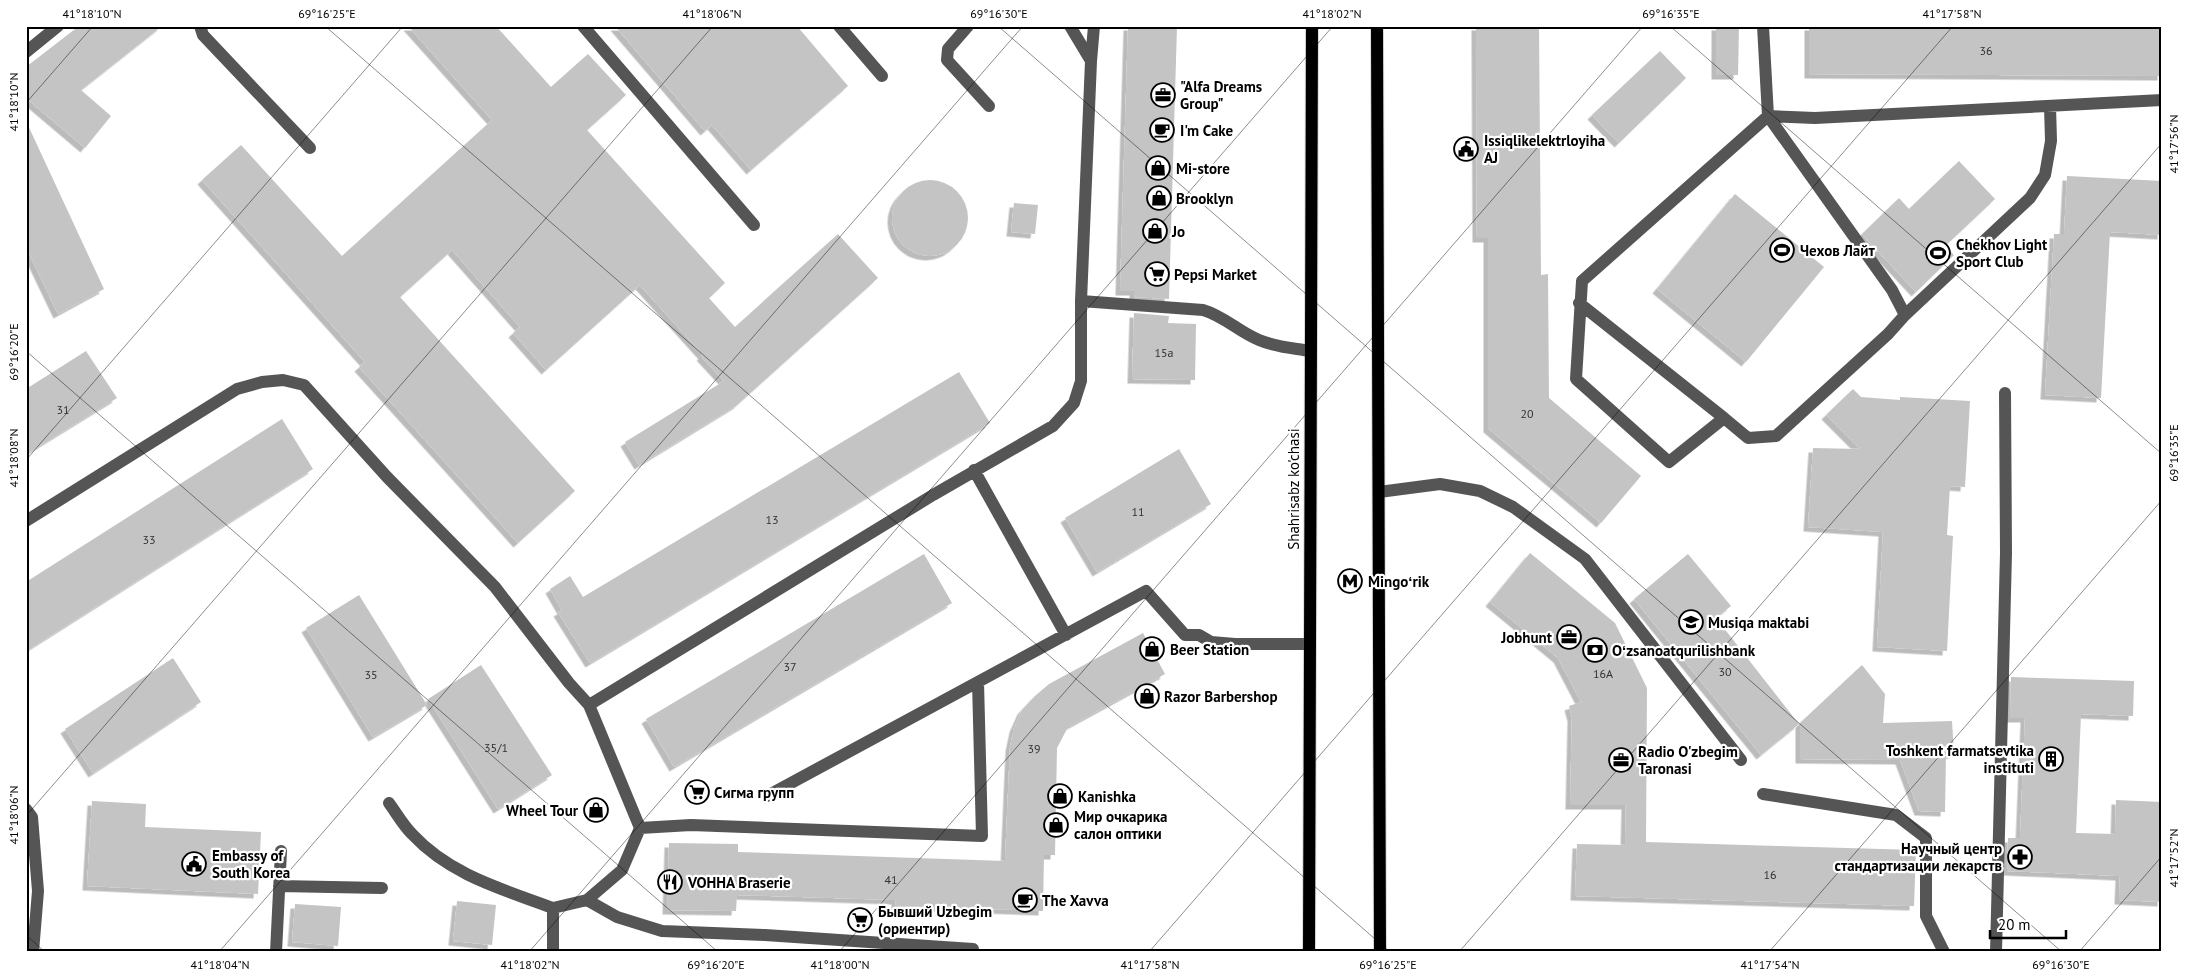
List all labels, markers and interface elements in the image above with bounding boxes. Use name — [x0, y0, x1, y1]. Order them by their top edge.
text: 41°18'10"N — [62, 6, 122, 21]
text: 69°16'25"E — [298, 6, 356, 21]
text: 41°18'06"N — [682, 6, 742, 21]
text: 69°16'30"E — [970, 6, 1028, 21]
text: 41°18'02"N — [1302, 6, 1362, 21]
text: 69°16'35"E — [1642, 6, 1700, 21]
text: 41°17'58"N — [1922, 6, 1982, 21]
house number: 36 — [1979, 43, 1993, 58]
text: 41°18'10"N — [6, 72, 21, 132]
place label: "Alfa Dreams Group" — [1180, 77, 1262, 113]
office icon: "Alfa Dreams Group" — [1150, 82, 1176, 108]
text: 41°17'56"N — [2166, 114, 2181, 174]
cafe icon: I'm Cake — [1149, 117, 1175, 143]
place label: I'm Cake — [1180, 121, 1234, 140]
place label: Issiqlikelektrloyiha AJ — [1484, 131, 1605, 167]
public building icon: Issiqlikelektrloyiha AJ — [1453, 136, 1479, 162]
shop icon: Mi-store — [1145, 155, 1171, 181]
place label: Mi-store — [1176, 159, 1230, 178]
shop icon: Brooklyn — [1146, 185, 1172, 211]
place label: Brooklyn — [1176, 189, 1233, 208]
shop icon: Jo — [1142, 218, 1168, 244]
place label: Jo — [1171, 222, 1185, 241]
place label: Chekhov Light Sport Club — [1956, 235, 2048, 271]
sports icon: Чехов Лайт — [1769, 237, 1795, 263]
sports icon: Chekhov Light Sport Club — [1925, 240, 1951, 266]
place label: Чехов Лайт — [1800, 241, 1875, 260]
supermarket icon: Pepsi Market — [1144, 261, 1170, 287]
place label: Pepsi Market — [1174, 265, 1257, 284]
text: 69°16'20"E — [6, 323, 21, 381]
house number: 15a — [1154, 345, 1174, 360]
house number: 31 — [56, 402, 70, 417]
house number: 20 — [1520, 406, 1534, 421]
text: 69°16'35"E — [2166, 424, 2181, 482]
text: 41°18'08"N — [6, 428, 21, 488]
street label: Shahrisabz ko'chasi — [1284, 428, 1303, 550]
house number: 11 — [1131, 504, 1145, 519]
house number: 13 — [765, 512, 779, 527]
house number: 33 — [142, 532, 156, 547]
metro station icon: Mingoʻrik — [1337, 568, 1363, 594]
place label: Mingoʻrik — [1368, 572, 1430, 591]
school or university icon: Musiqa maktabi — [1678, 609, 1704, 635]
place label: Musiqa maktabi — [1708, 613, 1809, 632]
office icon: Jobhunt — [1556, 624, 1582, 650]
place label: Jobhunt — [1500, 628, 1553, 647]
shop icon: Beer Station — [1139, 636, 1165, 662]
bank icon: Oʻzsanoatqurilishbank — [1582, 637, 1608, 663]
place label: Beer Station — [1170, 640, 1249, 659]
place label: Oʻzsanoatqurilishbank — [1612, 641, 1756, 660]
house number: 37 — [783, 659, 797, 674]
house number: 30 — [1718, 664, 1732, 679]
house number: 16A — [1593, 666, 1613, 681]
house number: 35 — [364, 667, 378, 682]
shop icon: Razor Barbershop — [1134, 683, 1160, 709]
place label: Razor Barbershop — [1164, 687, 1278, 706]
house number: 35/1 — [484, 740, 508, 755]
house number: 39 — [1027, 741, 1041, 756]
place label: Toshkent farmatsevtika instituti — [1886, 741, 2034, 777]
place label: Radio O'zbegim Taronasi — [1638, 742, 1738, 778]
building icon: Toshkent farmatsevtika instituti — [2038, 746, 2064, 772]
office icon: Radio O'zbegim Taronasi — [1608, 747, 1634, 773]
supermarket icon: Сигма групп — [684, 779, 710, 805]
place label: Сигма групп — [714, 783, 794, 802]
shop icon: Kanishka — [1047, 783, 1073, 809]
text: 41°18'06"N — [6, 785, 21, 845]
place label: Kanishka — [1078, 787, 1136, 806]
shop icon: Wheel Tour — [583, 797, 609, 823]
place label: Wheel Tour — [506, 801, 579, 820]
place label: Мир очкарика салон оптики — [1074, 807, 1168, 843]
shop icon: Мир очкарика салон оптики — [1043, 812, 1069, 838]
text: 41°17'52"N — [2166, 828, 2181, 888]
place label: Научный центр стандартизации лекарств — [1834, 839, 2002, 875]
pharmacy icon: Научный центр стандартизации лекарств — [2007, 844, 2033, 870]
place label: Embassy of South Korea — [212, 846, 290, 882]
public building icon: Embassy of South Korea — [181, 851, 207, 877]
house number: 16 — [1763, 867, 1777, 882]
restaurant icon: VOHHA Braserie — [657, 869, 683, 895]
house number: 41 — [884, 872, 898, 887]
place label: VOHHA Braserie — [687, 873, 791, 892]
cafe icon: The Xavva — [1012, 887, 1038, 913]
place label: The Xavva — [1042, 891, 1109, 910]
place label: Бывший Uzbegim (ориентир) — [878, 902, 992, 938]
supermarket icon: Бывший Uzbegim (ориентир) — [847, 907, 873, 933]
scale bar — [1990, 908, 2067, 940]
text: 20 m — [1998, 915, 2031, 934]
text: 41°18'04"N — [190, 957, 250, 972]
text: 41°18'02"N — [500, 957, 560, 972]
text: 69°16'20"E — [687, 957, 745, 972]
text: 41°18'00"N — [810, 957, 870, 972]
text: 41°17'58"N — [1120, 957, 1180, 972]
text: 69°16'25"E — [1359, 957, 1417, 972]
text: 41°17'54"N — [1740, 957, 1800, 972]
text: 69°16'30"E — [2032, 957, 2090, 972]

